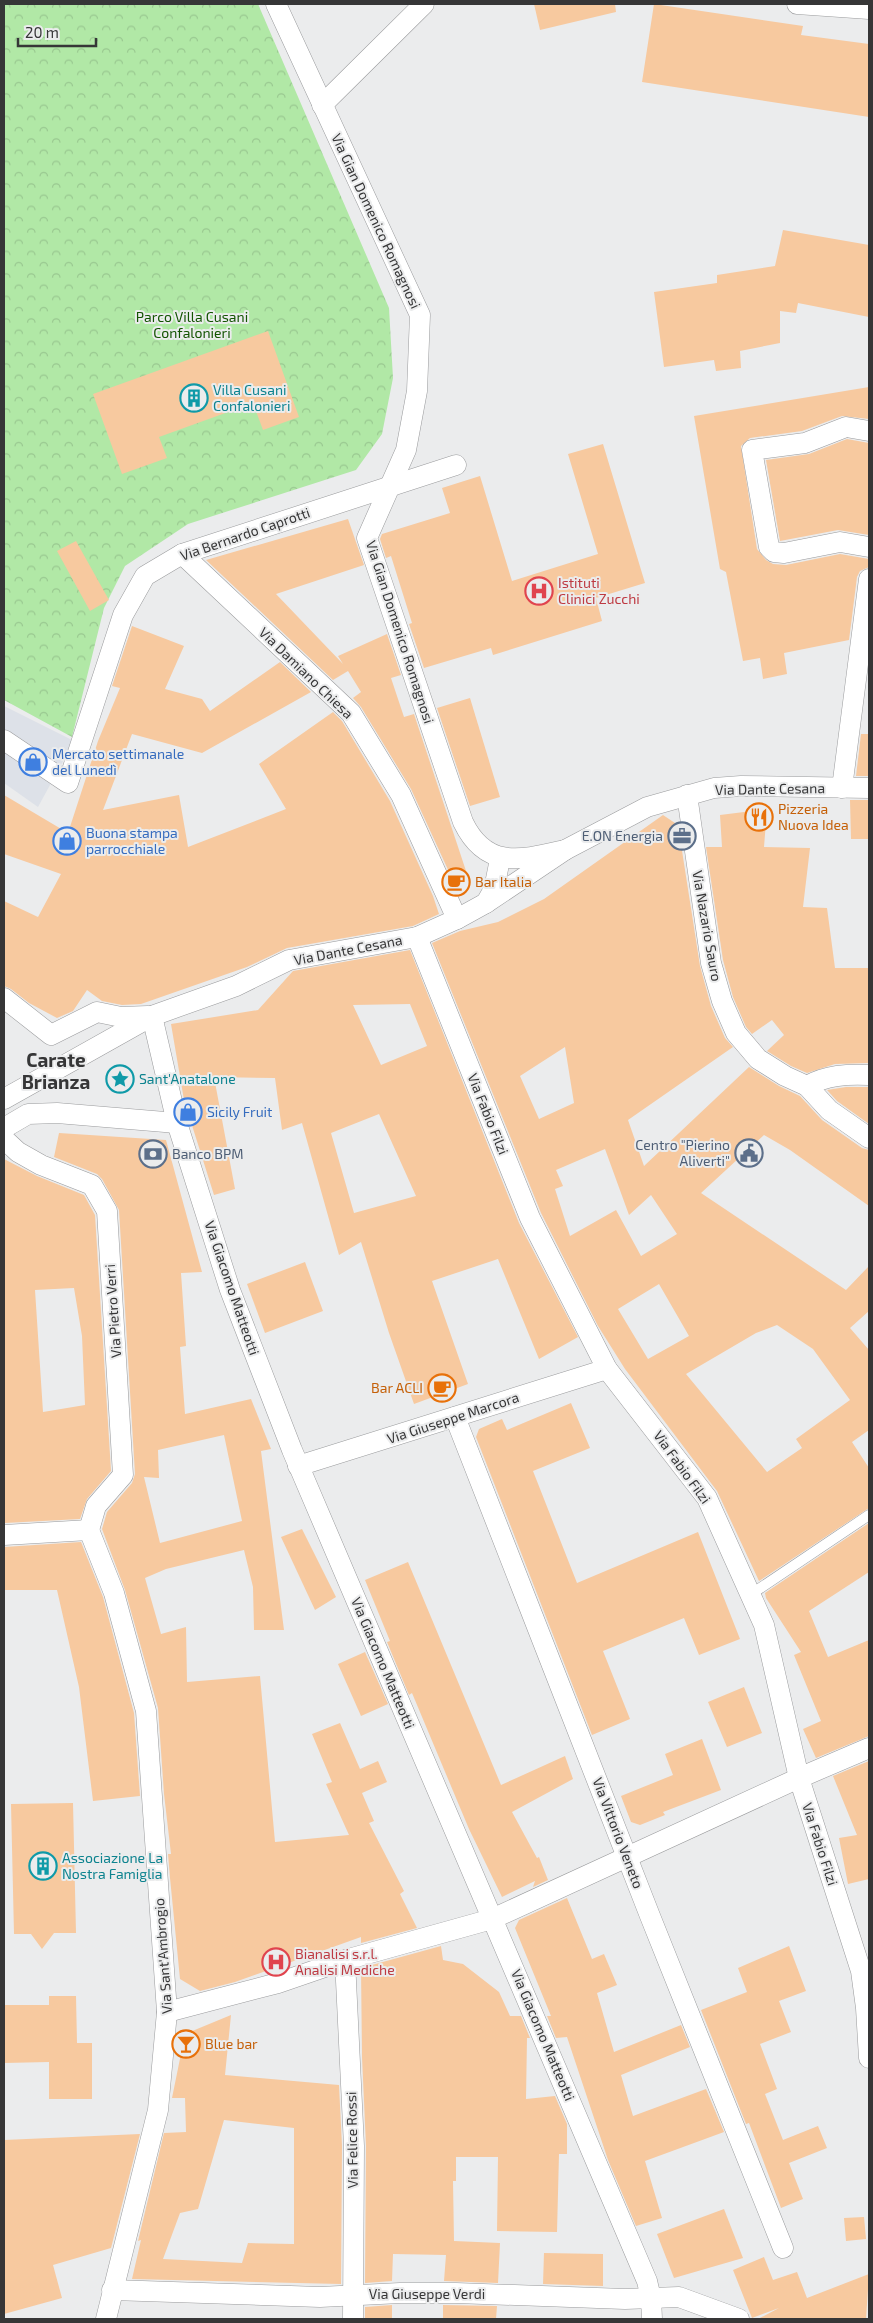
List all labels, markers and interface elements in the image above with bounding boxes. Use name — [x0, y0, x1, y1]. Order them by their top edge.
scale bar — [18, 15, 95, 47]
text: 20 m — [25, 23, 59, 41]
street label: Via Gian Domenico Romagnosi — [328, 130, 425, 311]
park label: Parco Villa Cusani Confalonieri — [136, 308, 248, 341]
place label: Villa Cusani Confalonieri — [213, 381, 290, 414]
building icon: Villa Cusani Confalonieri — [179, 383, 209, 413]
street label: Via Bernardo Caprotti — [178, 503, 312, 564]
street label: Via Gian Domenico Romagnosi — [363, 538, 438, 725]
place label: Istituti Clinici Zucchi — [558, 574, 640, 607]
hospital icon: Istituti Clinici Zucchi — [524, 576, 554, 606]
street label: Via Damiano Chiesa — [256, 623, 357, 722]
place label: Mercato settimanale del Lunedì — [52, 745, 184, 778]
shop icon: Mercato settimanale del Lunedì — [18, 747, 48, 777]
street label: Via Dante Cesana — [715, 779, 825, 798]
place label: Pizzeria Nuova Idea — [778, 800, 849, 833]
restaurant icon: Pizzeria Nuova Idea — [744, 802, 774, 832]
office icon: E.ON Energia — [667, 821, 697, 851]
place label: Buona stampa parrocchiale — [86, 824, 178, 857]
shop icon: Buona stampa parrocchiale — [52, 826, 82, 856]
place label: E.ON Energia — [582, 827, 663, 844]
cafe icon: Bar Italia — [441, 867, 471, 897]
street label: Via Nazario Sauro — [689, 869, 726, 983]
place label: Bar Italia — [475, 873, 532, 890]
street label: Via Dante Cesana — [292, 931, 404, 968]
district label: Carate Brianza — [22, 1048, 90, 1093]
place icon: Sant'Anatalone — [105, 1064, 135, 1094]
place label: Sant'Anatalone — [139, 1070, 236, 1087]
street label: Via Fabio Filzi — [464, 1071, 512, 1157]
shop icon: Sicily Fruit — [173, 1097, 203, 1127]
place label: Sicily Fruit — [207, 1103, 272, 1120]
place label: Centro "Pierino Aliverti" — [635, 1136, 730, 1169]
public building icon: Centro "Pierino Aliverti" — [734, 1138, 764, 1168]
bank icon: Banco BPM — [138, 1139, 168, 1169]
place label: Banco BPM — [172, 1145, 244, 1162]
street label: Via Giacomo Matteotti — [201, 1218, 263, 1357]
street label: Via Pietro Verri — [101, 1264, 124, 1358]
cafe icon: Bar ACLI — [427, 1373, 457, 1403]
place label: Bar ACLI — [371, 1379, 423, 1396]
street label: Via Giuseppe Marcora — [385, 1388, 521, 1447]
street label: Via Fabio Filzi — [650, 1427, 715, 1507]
street label: Via Giacomo Matteotti — [348, 1595, 419, 1731]
street label: Via Vittorio Veneto — [589, 1775, 647, 1891]
street label: Via Fabio Filzi — [799, 1800, 842, 1887]
place label: Associazione La Nostra Famiglia — [62, 1849, 163, 1882]
building icon: Associazione La Nostra Famiglia — [28, 1851, 58, 1881]
street label: Via Sant'Ambrogio — [150, 1898, 175, 2014]
place label: Bianalisi s.r.l. Analisi Mediche — [295, 1945, 395, 1978]
hospital icon: Bianalisi s.r.l. Analisi Mediche — [261, 1947, 291, 1977]
street label: Via Giacomo Matteotti — [508, 1967, 579, 2103]
bar icon: Blue bar — [171, 2029, 201, 2059]
place label: Blue bar — [205, 2035, 258, 2052]
street label: Via Felice Rossi — [342, 2091, 361, 2189]
street label: Via Giuseppe Verdi — [369, 2285, 485, 2302]

